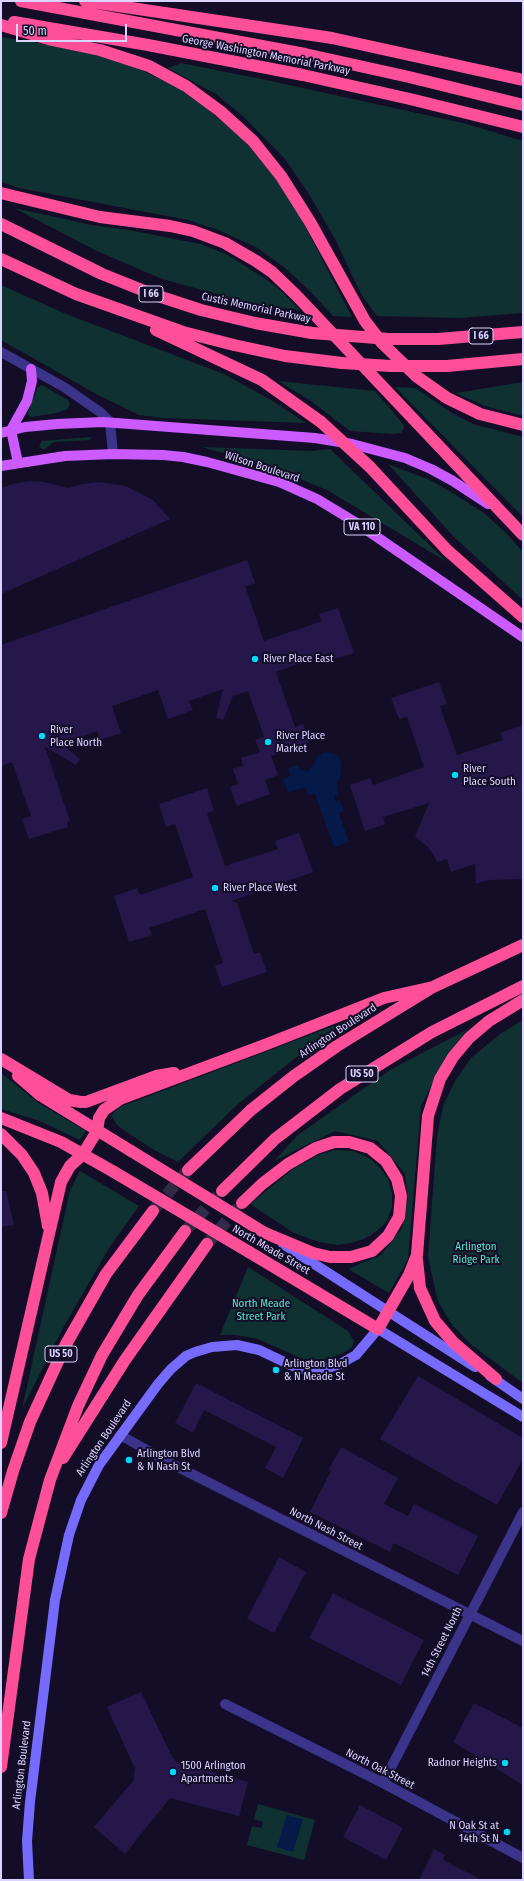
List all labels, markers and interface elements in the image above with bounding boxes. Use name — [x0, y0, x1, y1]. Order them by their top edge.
scale bar — [18, 16, 129, 42]
text: 50 m — [23, 24, 47, 38]
street label: George Washington Memorial Parkway — [181, 32, 351, 78]
road number: I 66 — [139, 286, 163, 302]
street label: Custis Memorial Parkway — [200, 290, 312, 326]
road number: I 66 — [469, 328, 493, 344]
street label: Wilson Boulevard — [223, 449, 301, 485]
road number: VA 110 — [344, 519, 380, 535]
place label: River Place East — [263, 652, 334, 666]
marker: River Place East — [250, 654, 260, 664]
place label: River Place North — [50, 723, 102, 749]
place label: River Place Market — [276, 729, 325, 755]
marker: River Place North — [37, 731, 47, 741]
marker: River Place Market — [263, 737, 273, 747]
place label: River Place South — [463, 762, 516, 788]
marker: River Place South — [450, 770, 460, 780]
place label: River Place West — [223, 881, 297, 895]
marker: River Place West — [210, 883, 220, 893]
street label: Arlington Boulevard — [297, 1001, 379, 1061]
road number: US 50 — [346, 1066, 378, 1082]
street label: North Meade Street — [230, 1222, 312, 1278]
park label: Arlington Ridge Park — [452, 1240, 500, 1266]
park label: North Meade Street Park — [232, 1297, 290, 1323]
road number: US 50 — [45, 1346, 77, 1362]
place label: Arlington Blvd & N Meade St — [284, 1357, 347, 1383]
marker: Arlington Blvd & N Meade St — [271, 1365, 281, 1375]
street label: Arlington Boulevard — [74, 1397, 134, 1479]
place label: Arlington Blvd & N Nash St — [137, 1447, 200, 1473]
marker: Arlington Blvd & N Nash St — [124, 1455, 134, 1465]
street label: North Nash Street — [287, 1505, 365, 1553]
street label: 14th Street North — [419, 1605, 465, 1679]
street label: Arlington Boulevard — [10, 1720, 34, 1810]
street label: North Oak Street — [343, 1746, 417, 1792]
place label: Radnor Heights — [428, 1756, 497, 1770]
marker: Radnor Heights — [500, 1758, 510, 1768]
place label: 1500 Arlington Apartments — [181, 1759, 246, 1785]
marker: 1500 Arlington Apartments — [168, 1767, 178, 1777]
place label: N Oak St at 14th St N — [449, 1819, 499, 1845]
marker: N Oak St at 14th St N — [502, 1827, 512, 1837]

